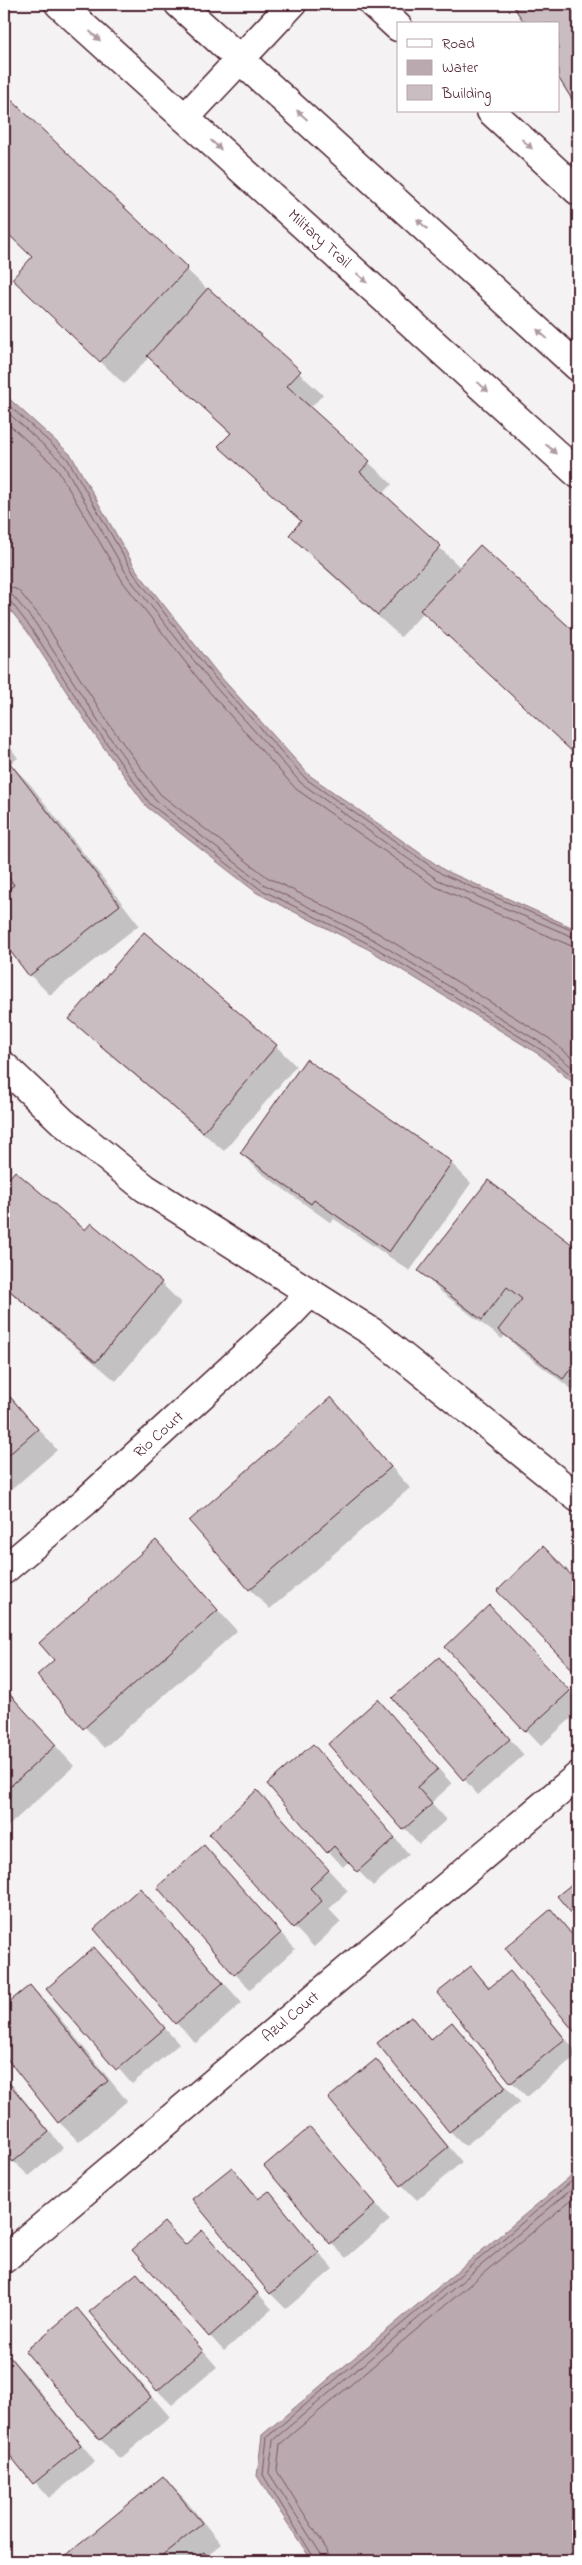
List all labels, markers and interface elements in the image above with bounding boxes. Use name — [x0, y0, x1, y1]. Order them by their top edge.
legend — [397, 22, 560, 112]
one-way arrow — [89, 31, 102, 42]
text: Road — [442, 33, 475, 55]
text: Water — [442, 57, 478, 79]
text: Building — [441, 83, 491, 106]
one-way arrow — [296, 109, 308, 121]
one-way arrow — [521, 138, 533, 150]
one-way arrow — [209, 140, 222, 151]
street label: Military Trail — [282, 204, 356, 274]
one-way arrow — [415, 219, 428, 230]
one-way arrow — [356, 272, 368, 284]
one-way arrow — [537, 328, 549, 340]
one-way arrow — [476, 381, 488, 393]
one-way arrow — [544, 443, 556, 455]
street label: Rio Court — [128, 1405, 190, 1464]
street label: Azul Court — [257, 1985, 326, 2048]

